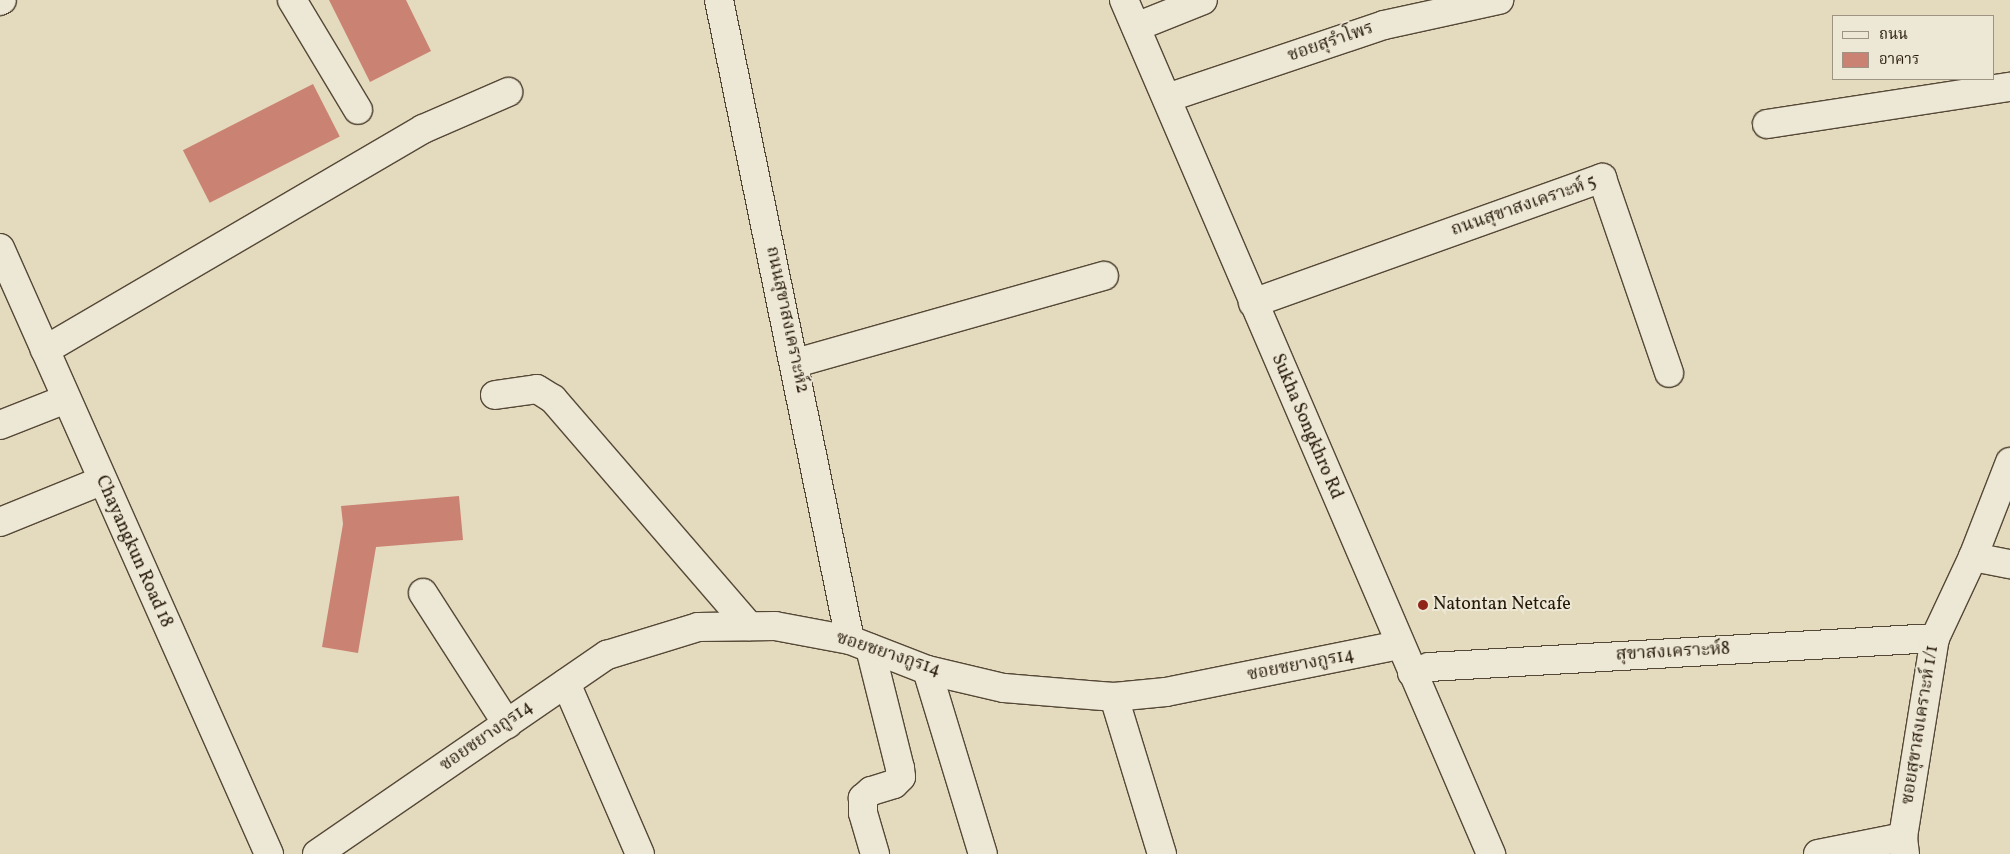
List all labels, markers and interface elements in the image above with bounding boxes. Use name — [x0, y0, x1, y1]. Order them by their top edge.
legend — [1832, 15, 1995, 80]
street label: ชอยสุรำโพร — [1285, 18, 1377, 68]
text: ถนน — [1879, 25, 1908, 46]
text: อาคาร — [1879, 50, 1919, 71]
street label: ถนนสุขาสงเคราะห์ 5 — [1448, 172, 1600, 242]
street label: ถนนสุขาสงเคราะห์2 — [760, 245, 812, 395]
street label: Sukha Songkhro Rd — [1266, 351, 1346, 503]
street label: Chayangkun Road 18 — [90, 473, 176, 631]
place label: Natontan Netcafe — [1433, 594, 1571, 616]
marker: Natontan Netcafe — [1417, 599, 1429, 611]
street label: ซอยชยางกูร14 — [833, 628, 943, 682]
street label: สุขาสงเคราะห์8 — [1615, 639, 1731, 667]
street label: ซอยสุขาสงเคราะห์ 1/1 — [1898, 644, 1944, 806]
street label: ซอยชยางกูร14 — [1246, 645, 1356, 687]
street label: ซอยชยางกูร14 — [436, 697, 538, 777]

